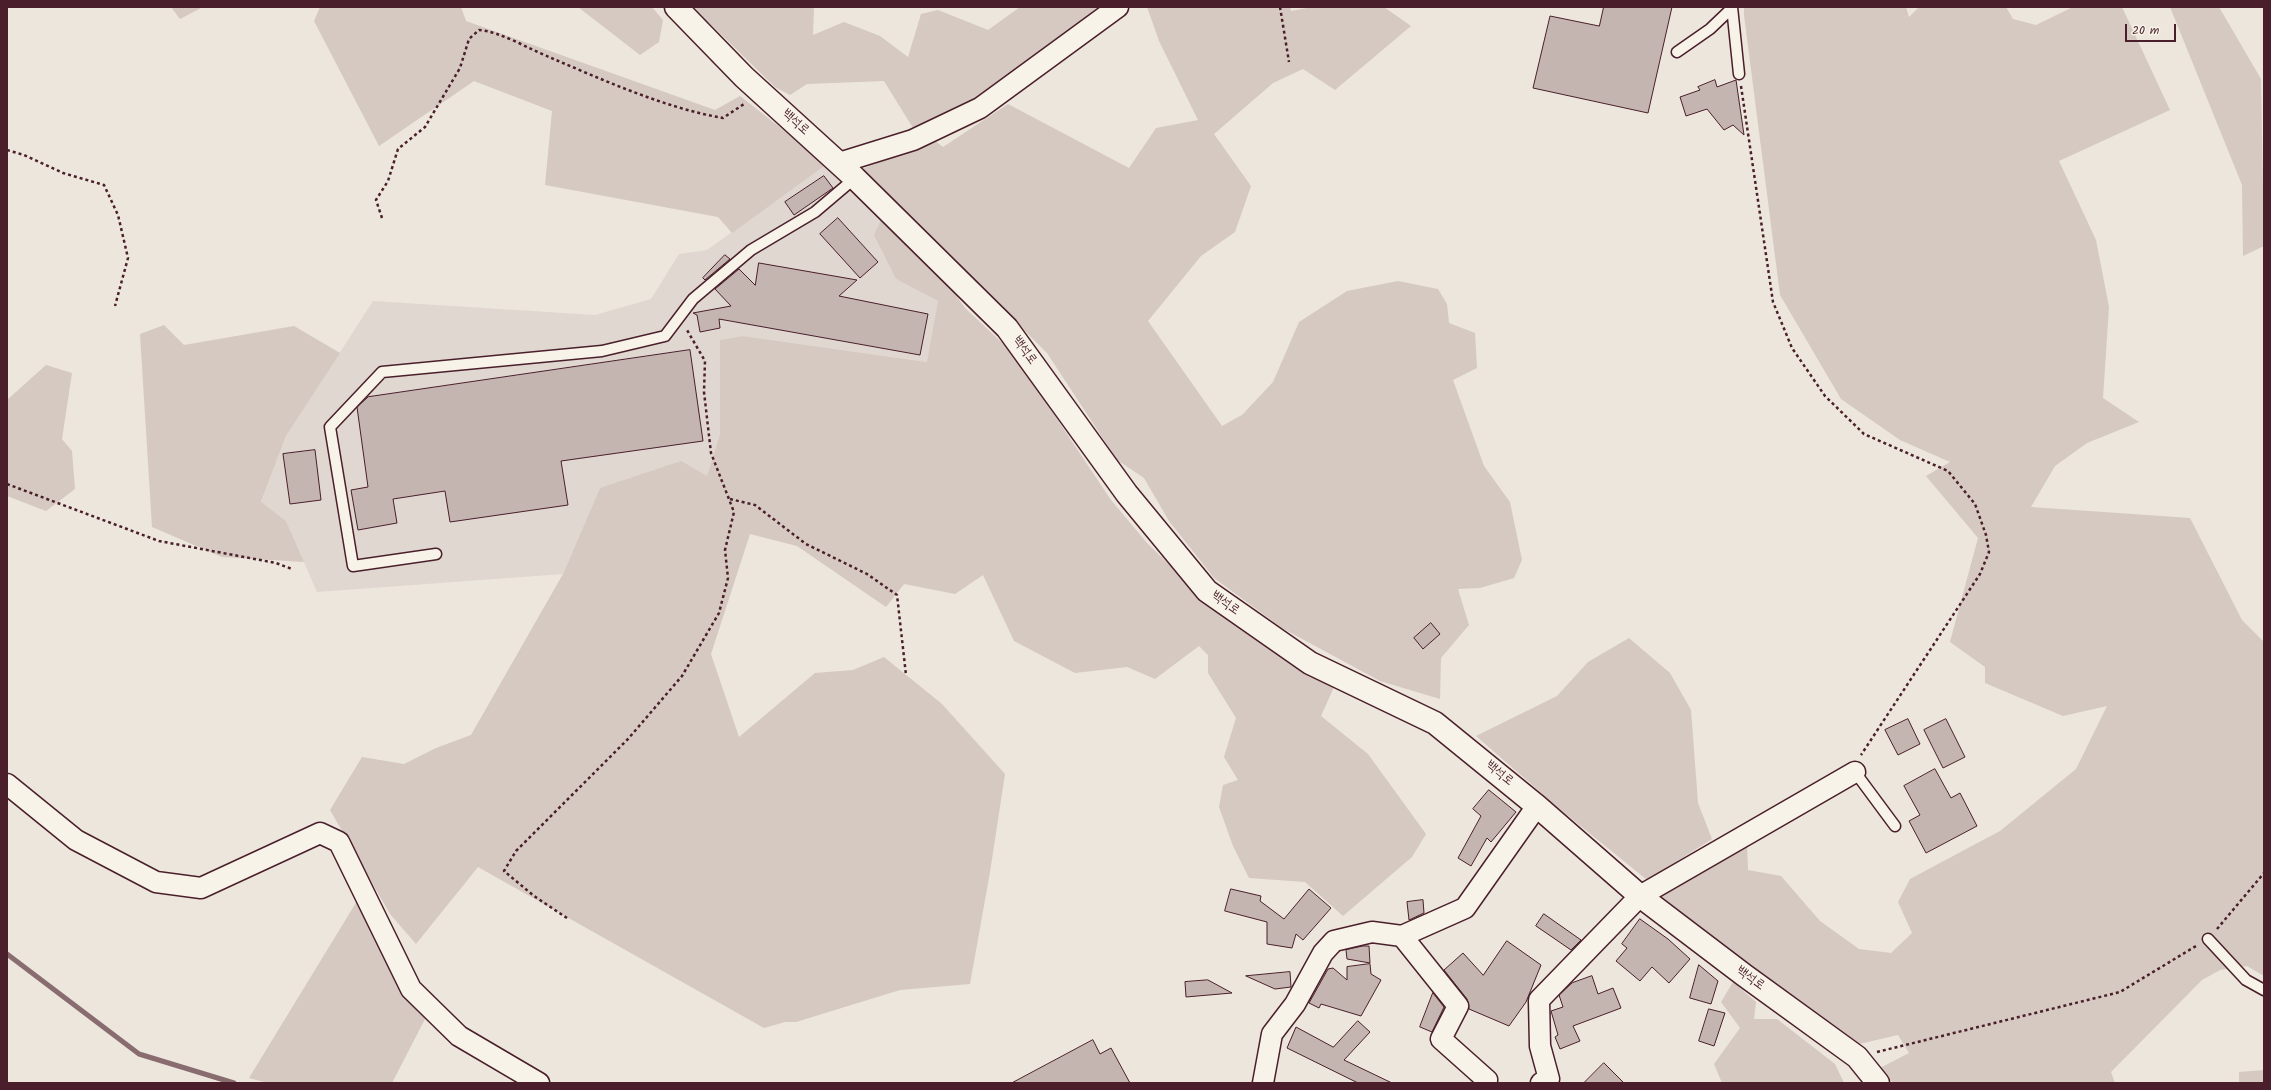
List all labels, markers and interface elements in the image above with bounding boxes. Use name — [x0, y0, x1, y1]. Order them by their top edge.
scale bar — [2127, 16, 2178, 42]
text: 20 m — [2132, 21, 2159, 40]
street label: 백석로 — [778, 107, 812, 139]
street label: 백석로 — [1008, 334, 1040, 368]
street label: 백석로 — [1208, 589, 1242, 619]
street label: 백석로 — [1482, 758, 1516, 790]
street label: 백석로 — [1733, 963, 1767, 995]

